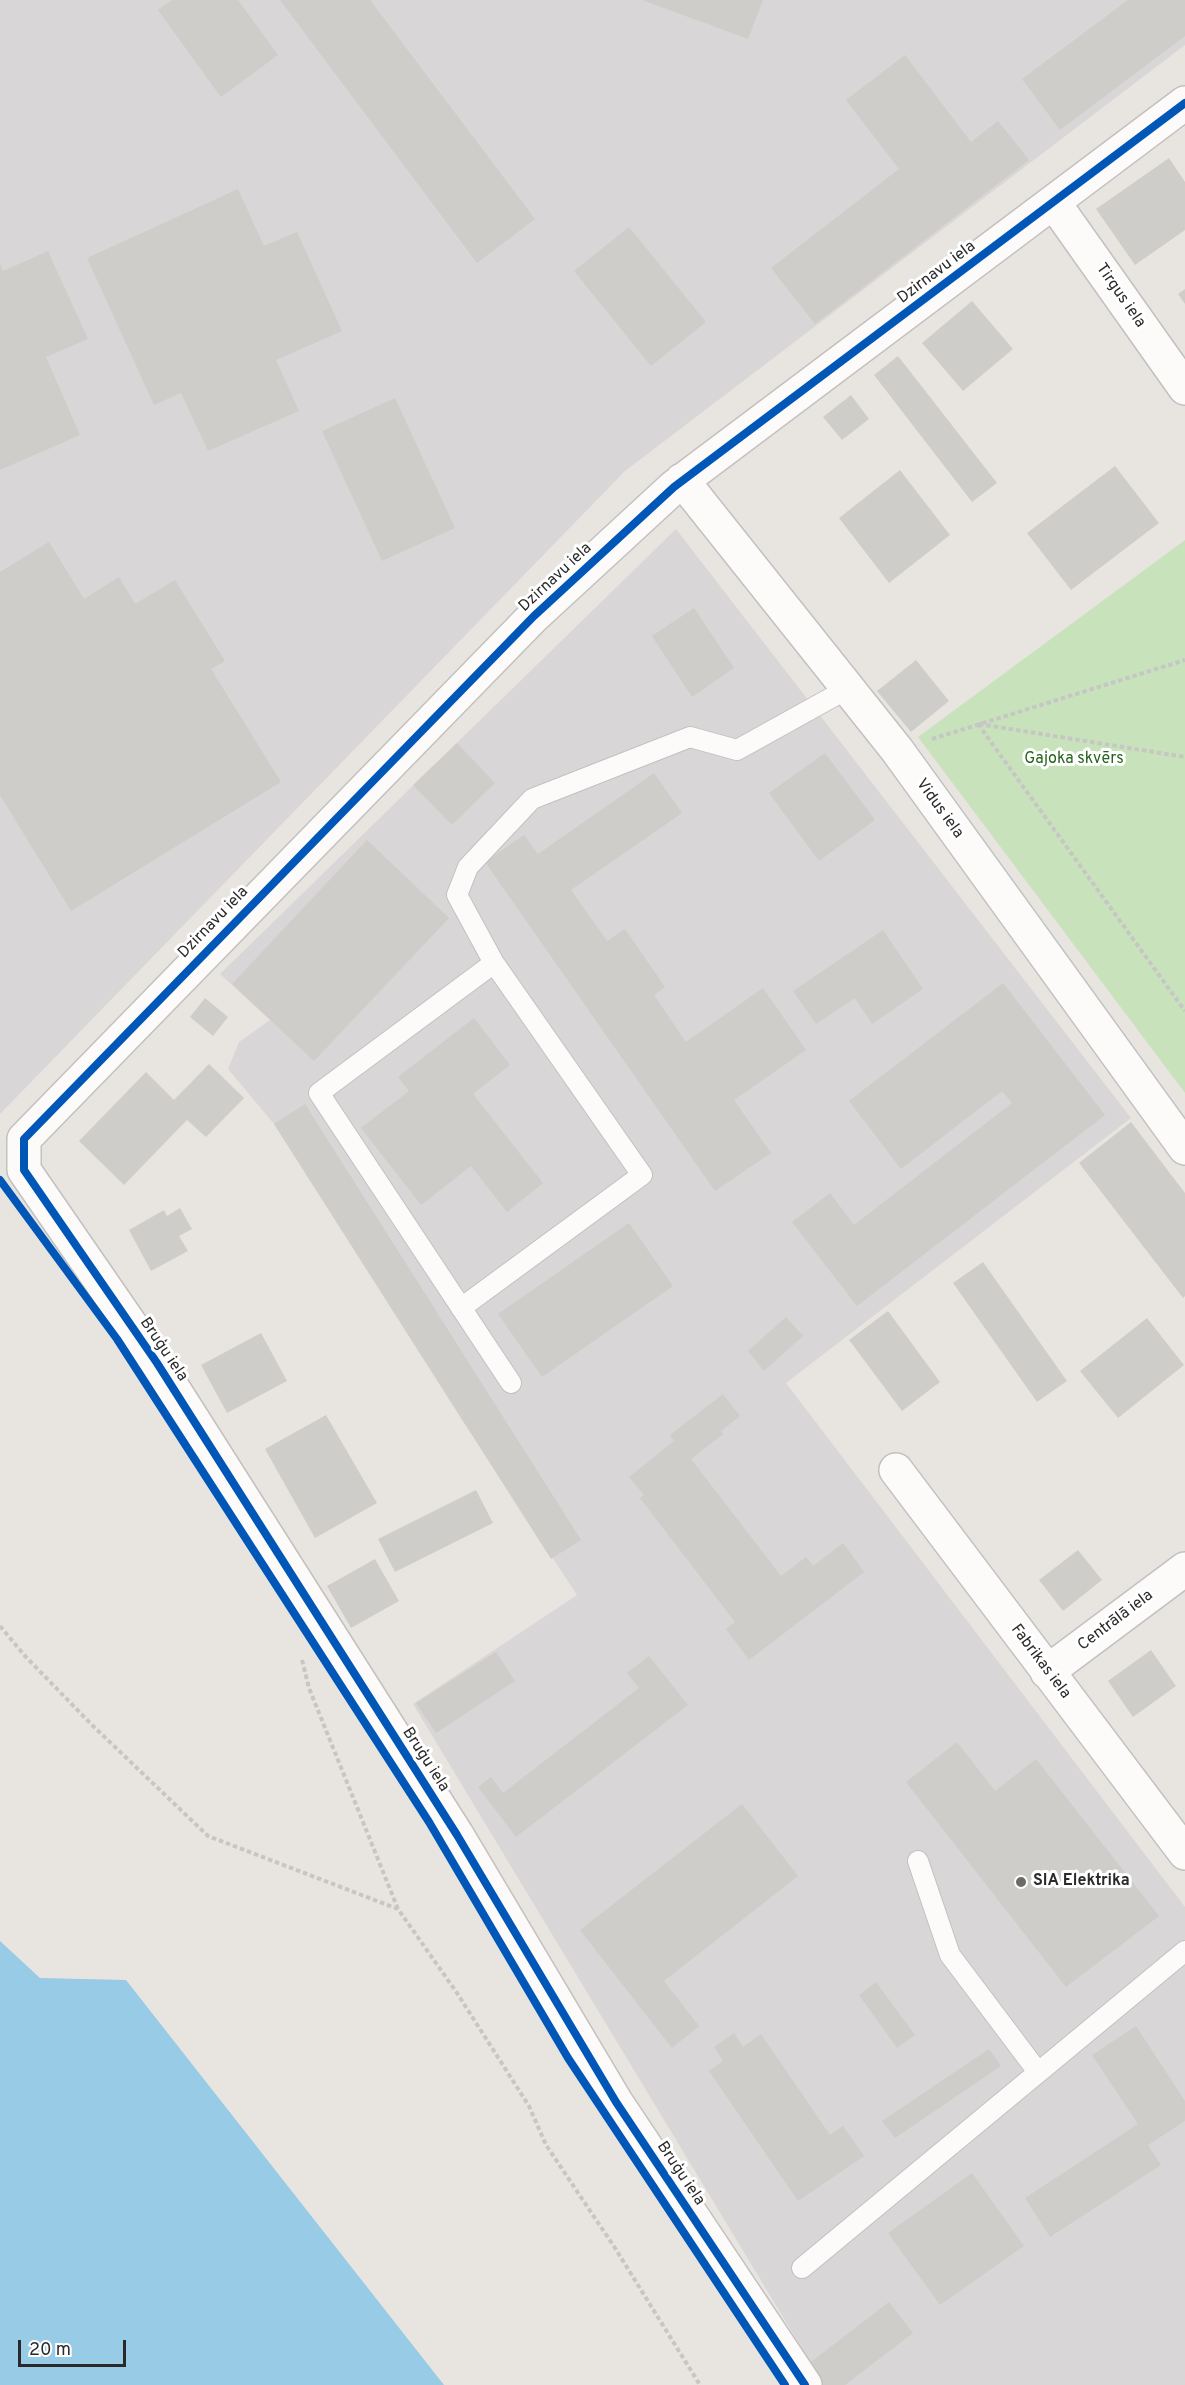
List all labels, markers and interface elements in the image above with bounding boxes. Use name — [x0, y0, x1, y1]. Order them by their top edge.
street label: Dzirnavu iela — [894, 237, 980, 309]
street label: Tirgus iela — [1091, 260, 1149, 332]
street label: Dzirnavu iela — [516, 539, 596, 617]
park label: Gajoka skvērs — [1024, 750, 1124, 770]
street label: Vidus iela — [911, 775, 967, 843]
street label: Dzirnavu iela — [175, 883, 253, 963]
street label: Bruģu iela — [135, 1314, 191, 1386]
street label: Centrālā iela — [1075, 1586, 1157, 1656]
street label: Fabrikas iela — [1006, 1621, 1074, 1703]
street label: Bruģu iela — [397, 1724, 453, 1796]
place label: SIA Elektrika — [1033, 1872, 1130, 1892]
marker: SIA Elektrika — [1014, 1875, 1028, 1889]
street label: Bruģu iela — [652, 2138, 708, 2210]
scale bar — [21, 2328, 129, 2366]
text: 20 m — [29, 2339, 71, 2362]

